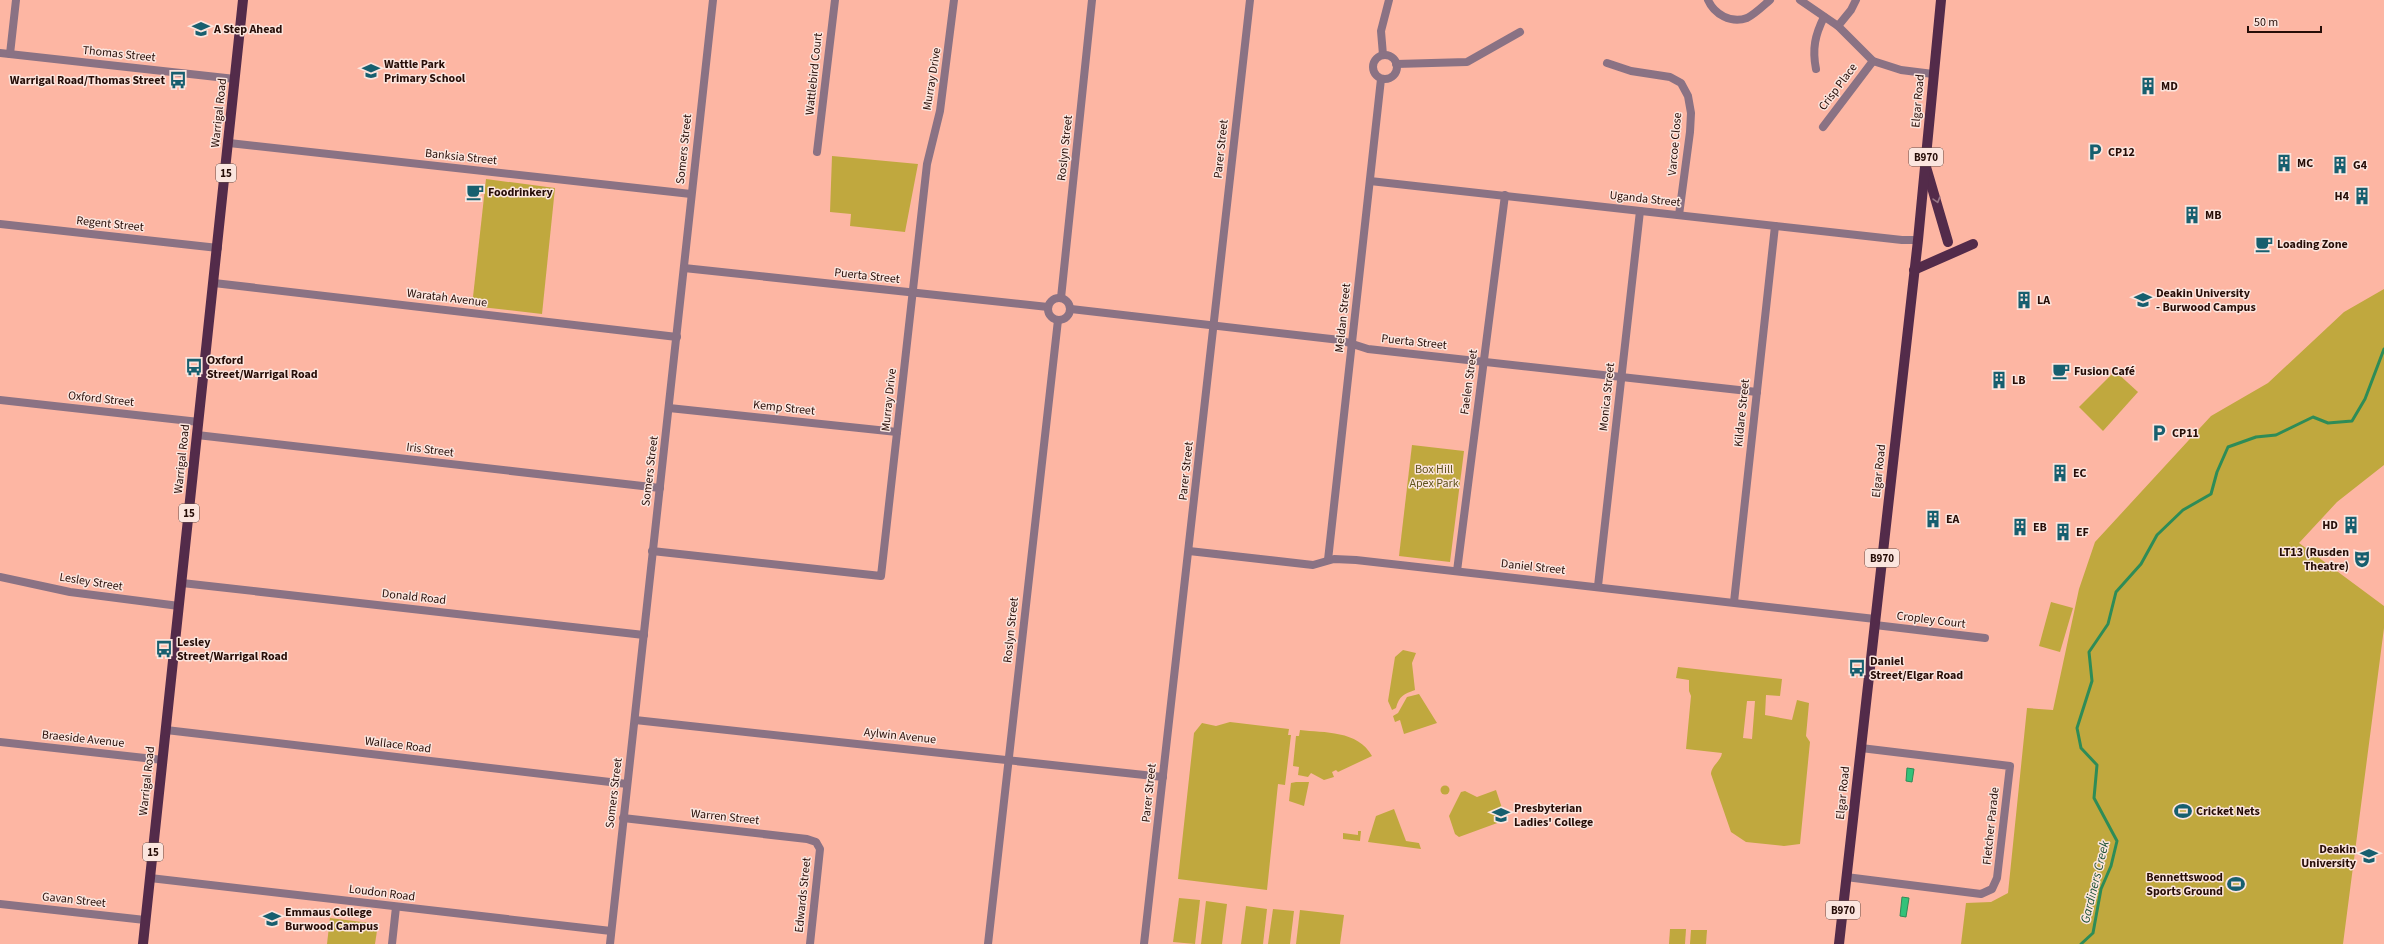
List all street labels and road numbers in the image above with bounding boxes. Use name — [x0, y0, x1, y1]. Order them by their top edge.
street label: Wattlebird Court — [801, 32, 827, 116]
street label: Thomas Street — [82, 42, 156, 66]
street label: Murray Drive — [919, 46, 945, 112]
street label: Crisp Place — [1815, 60, 1861, 114]
street label: Elgar Road — [1907, 74, 1929, 128]
street label: Warrigal Road — [207, 77, 231, 149]
street label: Varcoe Close — [1664, 112, 1686, 176]
street label: Somers Street — [672, 113, 696, 185]
street label: Roslyn Street — [1053, 114, 1077, 182]
street label: Parer Street — [1209, 119, 1233, 179]
street label: Banksia Street — [424, 145, 498, 169]
road number: B970 — [1909, 148, 1943, 166]
road number: 15 — [216, 164, 236, 182]
street label: Uganda Street — [1609, 187, 1681, 211]
street label: Regent Street — [76, 212, 144, 236]
street label: Puerta Street — [833, 264, 901, 288]
street label: Meldan Street — [1331, 283, 1355, 353]
street label: Waratah Avenue — [406, 285, 488, 311]
street label: Puerta Street — [1380, 330, 1448, 354]
street label: Faelen Street — [1456, 348, 1482, 416]
street label: Monica Street — [1595, 362, 1619, 432]
street label: Murray Drive — [877, 368, 901, 432]
street label: Kildare Street — [1730, 378, 1754, 448]
street label: Oxford Street — [67, 387, 135, 411]
street label: Kemp Street — [752, 396, 816, 420]
street label: Warrigal Road — [170, 423, 194, 495]
street label: Somers Street — [637, 435, 663, 507]
street label: Iris Street — [405, 439, 455, 461]
street label: Parer Street — [1174, 441, 1198, 501]
street label: Elgar Road — [1868, 443, 1890, 499]
road number: 15 — [179, 504, 199, 522]
road number: B970 — [1865, 549, 1899, 567]
street label: Daniel Street — [1500, 555, 1566, 579]
street label: Lesley Street — [58, 569, 124, 595]
street label: Donald Road — [381, 585, 447, 609]
street label: Roslyn Street — [999, 596, 1023, 664]
street label: Cropley Court — [1896, 607, 1966, 633]
street label: Aylwin Avenue — [863, 724, 937, 748]
street label: Braeside Avenue — [41, 726, 125, 752]
street label: Wallace Road — [364, 732, 432, 758]
street label: Warrigal Road — [135, 745, 159, 817]
street label: Somers Street — [601, 757, 627, 829]
street label: Parer Street — [1137, 763, 1161, 823]
street label: Elgar Road — [1832, 765, 1854, 821]
street label: Fletcher Parade — [1978, 786, 2004, 866]
street label: Warren Street — [690, 805, 760, 829]
road number: 15 — [143, 843, 163, 861]
street label: Edwards Street — [791, 857, 815, 933]
street label: Loudon Road — [348, 881, 416, 905]
street label: Gavan Street — [41, 888, 107, 912]
road number: B970 — [1826, 901, 1860, 919]

